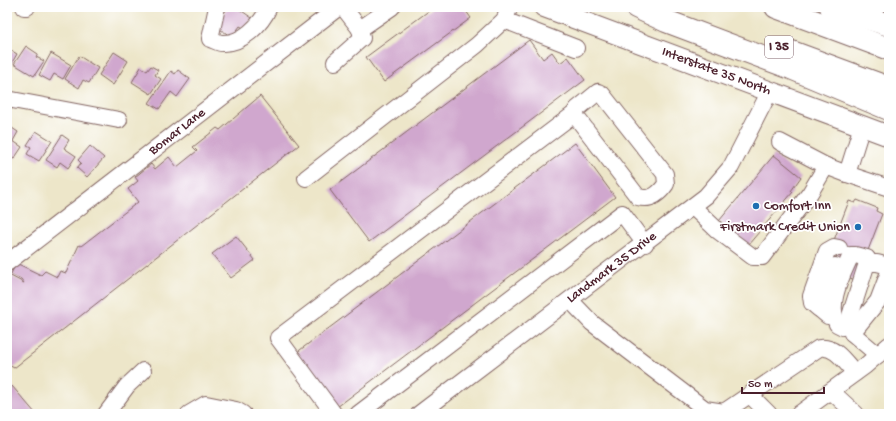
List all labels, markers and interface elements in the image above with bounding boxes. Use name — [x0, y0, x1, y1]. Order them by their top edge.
road number: I 35 — [765, 36, 793, 58]
street label: Interstate 35 North — [659, 43, 774, 100]
street label: Bomar Lane — [145, 104, 210, 160]
place label: Comfort Inn — [764, 198, 831, 215]
marker: Comfort Inn — [751, 201, 761, 211]
place label: Firstmark Credit Union — [719, 219, 850, 236]
marker: Firstmark Credit Union — [853, 222, 863, 232]
street label: Landmark 35 Drive — [563, 228, 661, 307]
scale bar — [742, 369, 824, 395]
text: 50 m — [748, 378, 773, 392]

